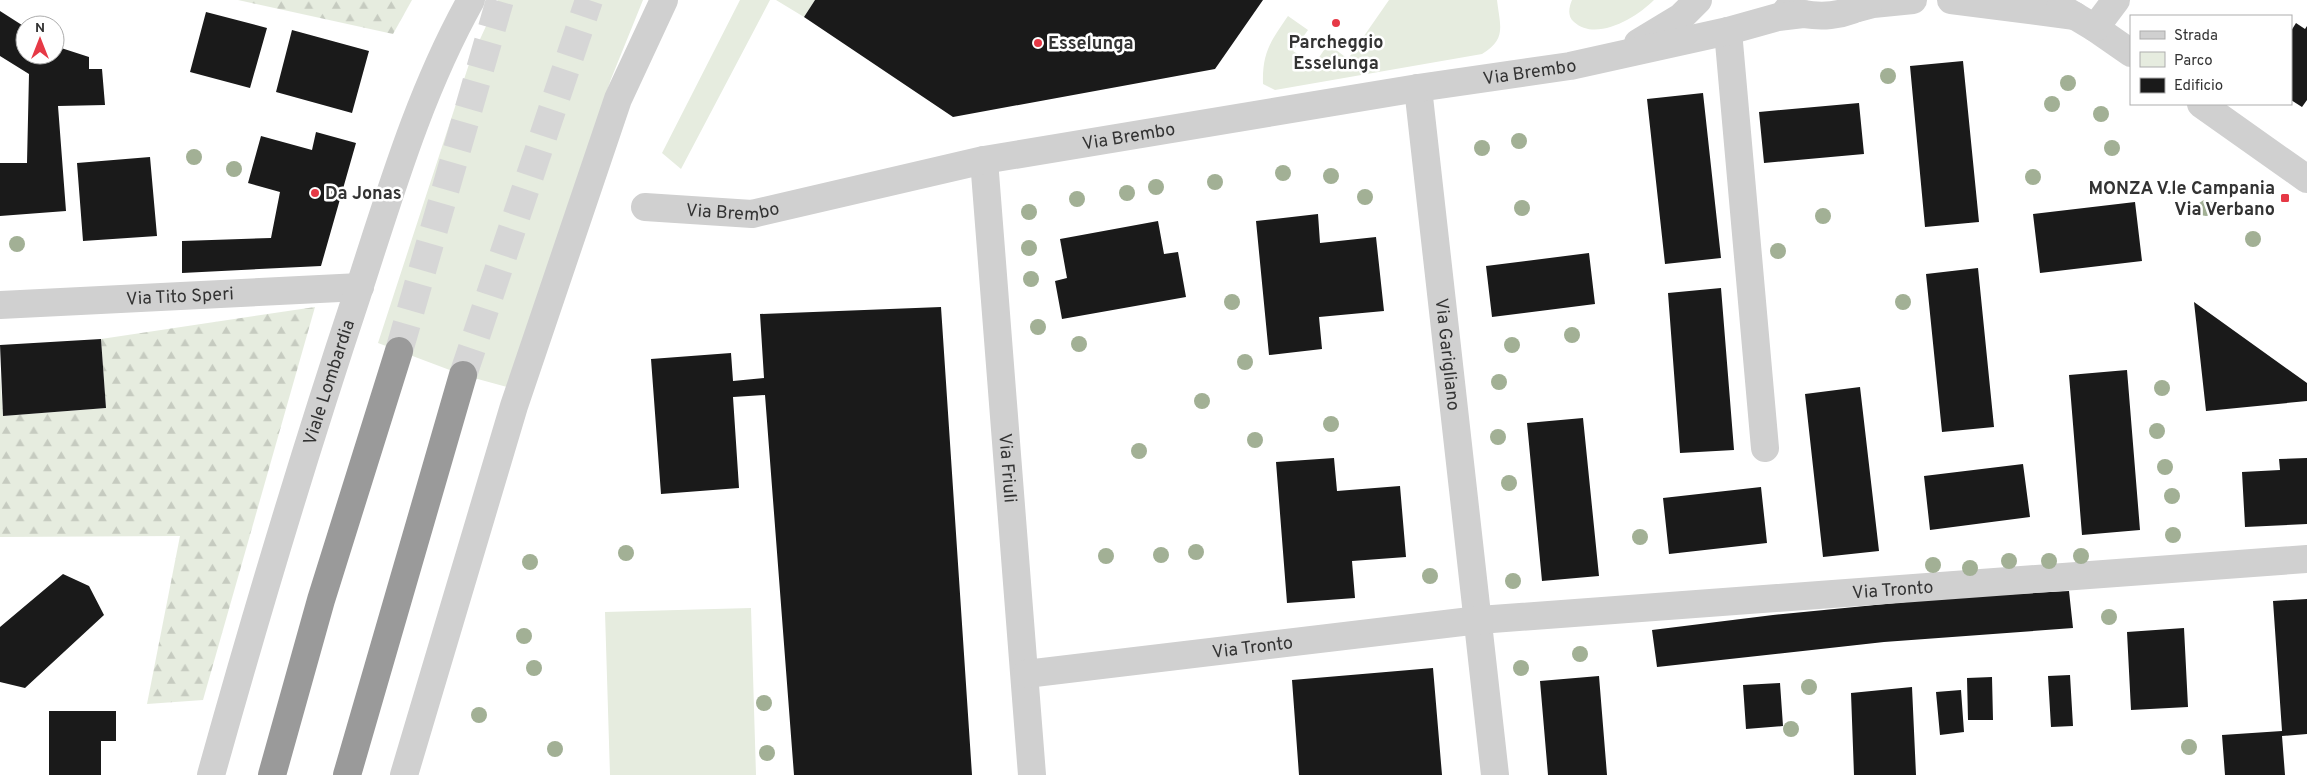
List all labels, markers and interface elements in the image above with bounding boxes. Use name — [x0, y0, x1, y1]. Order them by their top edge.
north arrow — [15, 15, 65, 65]
legend — [2130, 15, 2292, 105]
marker: Parcheggio Esselunga — [1330, 17, 1342, 29]
text: N — [35, 20, 45, 37]
text: Strada — [2174, 27, 2218, 46]
place label: Parcheggio Esselunga — [1288, 32, 1384, 76]
place label: Esselunga — [1048, 33, 1134, 56]
marker: Esselunga — [1032, 37, 1044, 49]
text: Parco — [2174, 52, 2213, 71]
street label: Via Brembo — [1482, 55, 1579, 91]
text: Edificio — [2174, 77, 2223, 96]
street label: Via Brembo — [1081, 118, 1177, 157]
place label: MONZA V.le Campania Via Verbano — [2089, 178, 2275, 222]
place label: Da Jonas — [325, 183, 402, 206]
marker: Da Jonas — [309, 187, 321, 199]
marker: MONZA V.le Campania Via Verbano — [2279, 192, 2291, 204]
street label: Via Brembo — [685, 198, 782, 227]
street label: Via Tito Speri — [125, 283, 234, 312]
street label: Via Garigliano — [1429, 297, 1464, 412]
street label: Viale Lombardia — [299, 317, 361, 448]
street label: Via Friuli — [992, 433, 1021, 504]
street label: Via Tronto — [1851, 577, 1934, 605]
street label: Via Tronto — [1211, 632, 1294, 665]

